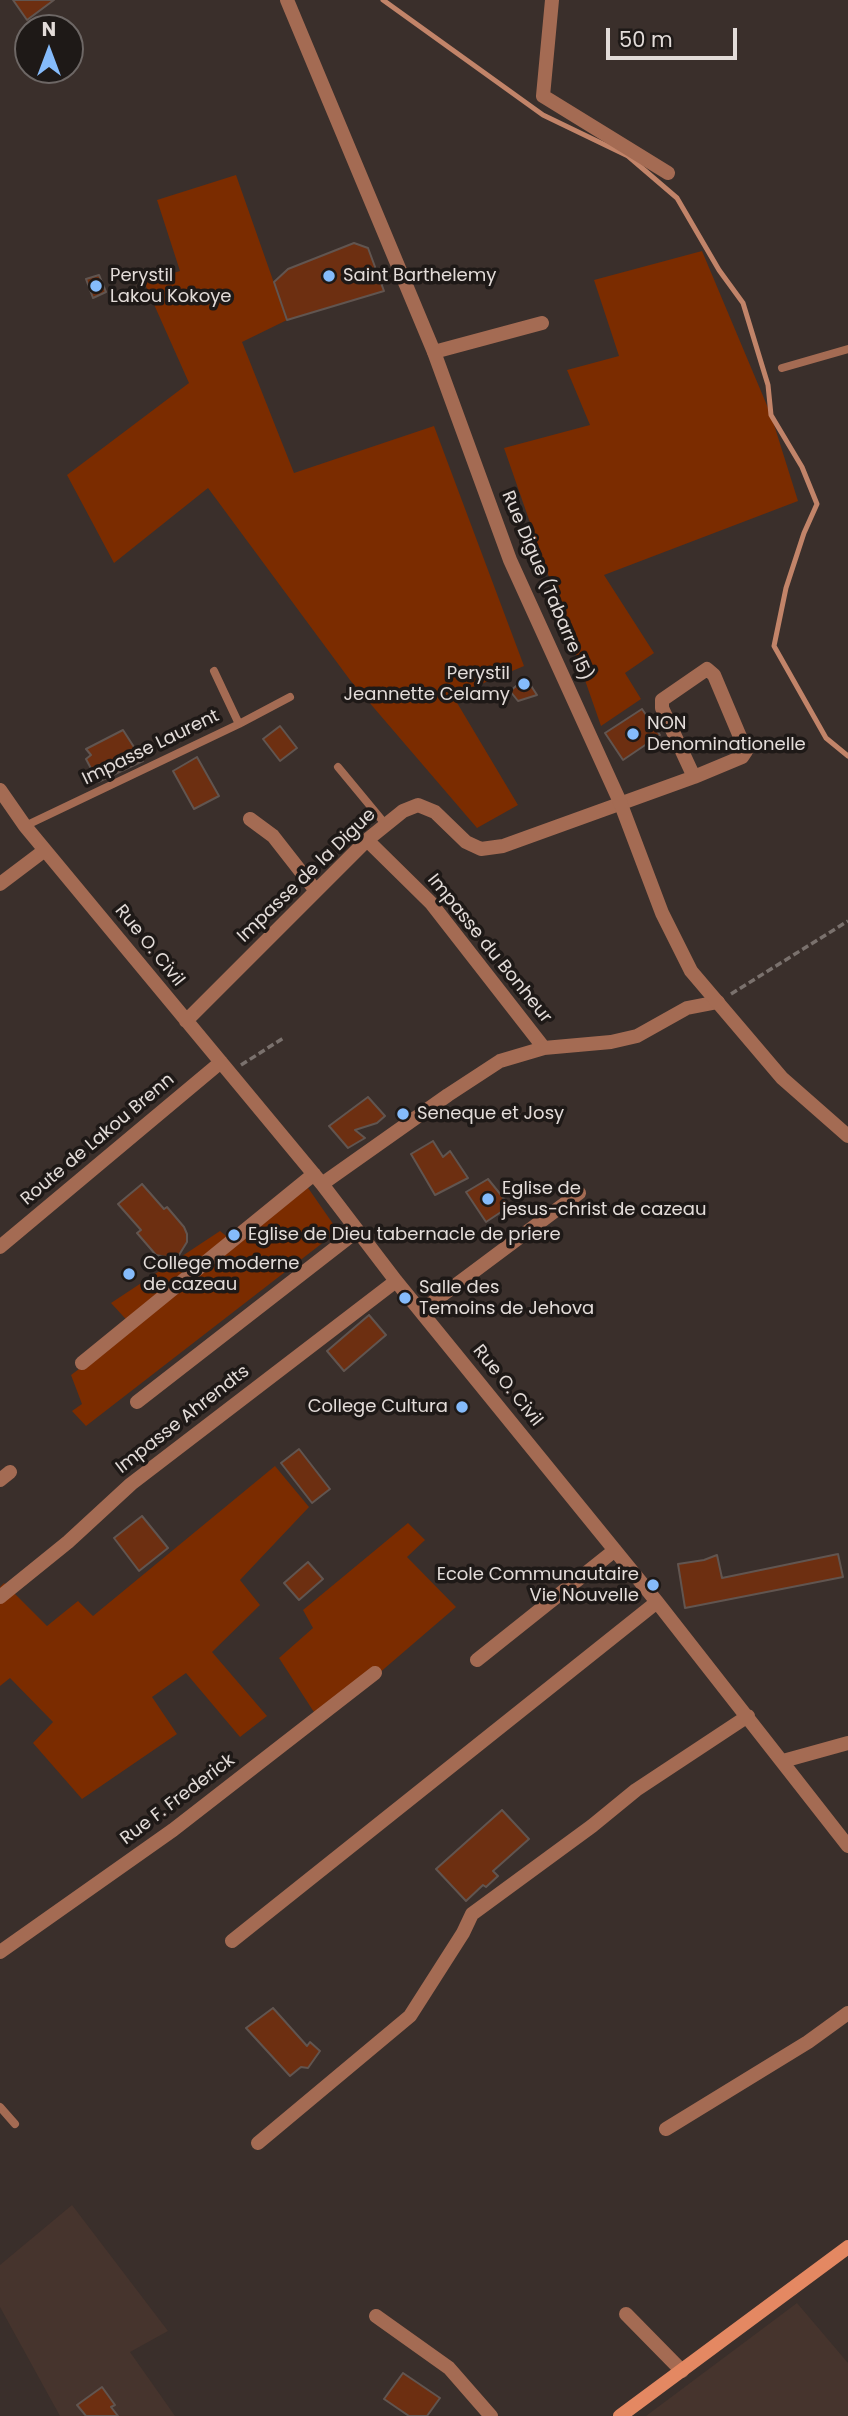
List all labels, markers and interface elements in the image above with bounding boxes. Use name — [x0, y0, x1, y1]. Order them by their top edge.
north arrow — [14, 14, 84, 84]
scale bar — [610, 14, 741, 58]
text: N — [42, 16, 56, 43]
text: 50 m — [619, 25, 673, 54]
place label: Perystil Lakou Kokoye — [110, 265, 231, 308]
place label: Saint Barthelemy — [343, 265, 496, 287]
marker: Saint Barthelemy — [321, 268, 337, 284]
marker: Perystil Lakou Kokoye — [88, 278, 104, 294]
street label: Rue Digue (Tabarre 15) — [496, 488, 596, 684]
place label: Perystil Jeannette Celamy — [344, 663, 510, 706]
marker: Perystil Jeannette Celamy — [516, 676, 532, 692]
street label: Impasse Laurent — [79, 706, 223, 790]
place label: NON Denominationelle — [647, 713, 806, 756]
marker: NON Denominationelle — [625, 726, 641, 742]
street label: Impasse de la Digue — [233, 804, 381, 948]
street label: Impasse du Bonheur — [422, 870, 556, 1028]
street label: Rue O. Civil — [110, 901, 188, 991]
street label: Route de Lakou Brenn — [17, 1069, 179, 1211]
place label: Seneque et Josy — [417, 1103, 564, 1125]
marker: Seneque et Josy — [395, 1106, 411, 1122]
place label: Eglise de jesus-christ de cazeau — [502, 1178, 706, 1220]
marker: Eglise de jesus-christ de cazeau — [480, 1191, 496, 1207]
place label: Eglise de Dieu tabernacle de priere — [248, 1224, 561, 1246]
marker: Eglise de Dieu tabernacle de priere — [226, 1227, 242, 1243]
place label: College moderne de cazeau — [143, 1253, 299, 1296]
marker: College moderne de cazeau — [121, 1266, 137, 1282]
place label: Salle des Temoins de Jehova — [419, 1277, 594, 1320]
marker: Salle des Temoins de Jehova — [397, 1290, 413, 1306]
street label: Rue O. Civil — [468, 1341, 546, 1431]
street label: Impasse Ahrendts — [112, 1361, 254, 1479]
place label: College Cultura — [308, 1396, 448, 1418]
marker: College Cultura — [454, 1399, 470, 1415]
place label: Ecole Communautaire Vie Nouvelle — [437, 1564, 639, 1606]
marker: Ecole Communautaire Vie Nouvelle — [645, 1577, 661, 1593]
street label: Rue F. Frederick — [117, 1750, 239, 1850]

